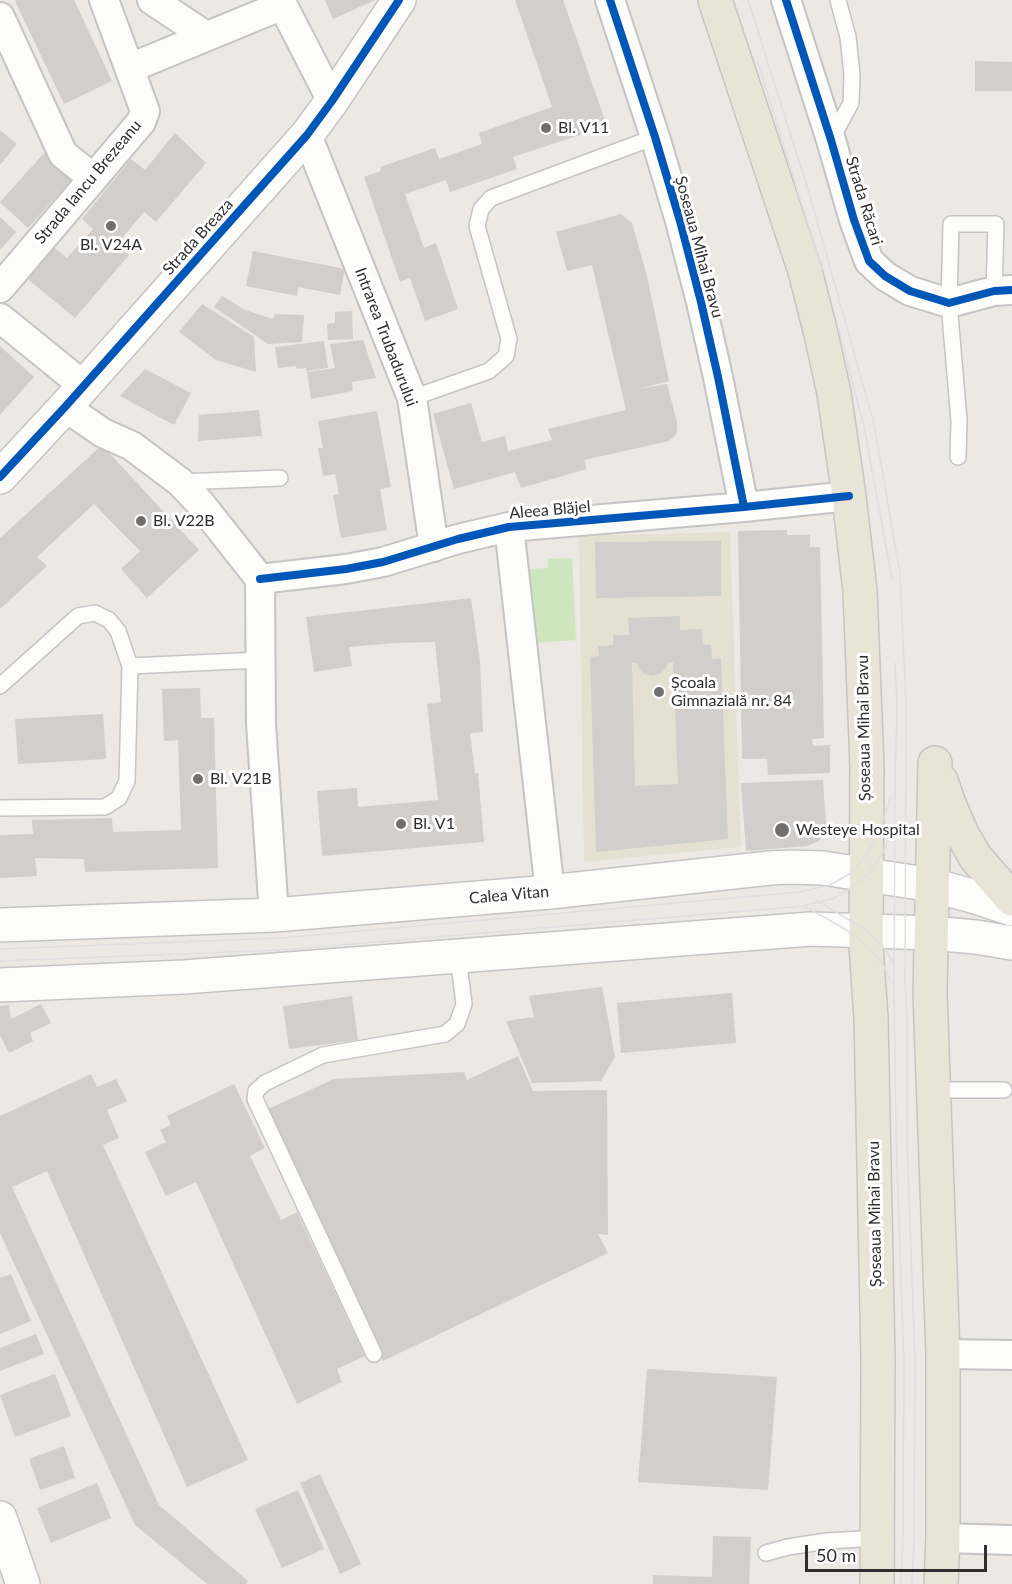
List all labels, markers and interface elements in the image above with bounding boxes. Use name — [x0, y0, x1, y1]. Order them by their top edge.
street label: Strada Iancu Brezeanu — [31, 116, 145, 248]
place label: Bl. V11 — [558, 118, 609, 138]
marker: Bl. V11 — [539, 121, 553, 135]
street label: Strada Răcari — [841, 154, 887, 248]
street label: Șoseaua Mihai Bravu — [671, 174, 727, 320]
street label: Strada Breaza — [159, 195, 237, 279]
marker: Bl. V24A — [104, 219, 118, 233]
place label: Bl. V24A — [80, 235, 142, 255]
street label: Intrarea Trubadurului — [351, 265, 421, 409]
street label: Aleea Blăjel — [509, 497, 591, 523]
place label: Bl. V22B — [153, 511, 215, 531]
marker: Bl. V22B — [134, 514, 148, 528]
street label: Șoseaua Mihai Bravu — [853, 655, 875, 801]
place label: Școala Gimnazială nr. 84 — [671, 673, 792, 711]
marker: Școala Gimnazială nr. 84 — [652, 685, 666, 699]
place label: Bl. V21B — [210, 769, 272, 789]
marker: Bl. V21B — [191, 772, 205, 786]
place label: Bl. V1 — [413, 814, 455, 834]
marker: Bl. V1 — [394, 817, 408, 831]
place label: Westeye Hospital — [796, 820, 920, 840]
marker: Westeye Hospital — [773, 821, 791, 839]
street label: Calea Vitan — [468, 882, 550, 908]
street label: Șoseaua Mihai Bravu — [864, 1141, 886, 1287]
scale bar — [808, 1533, 990, 1571]
text: 50 m — [816, 1544, 856, 1566]

